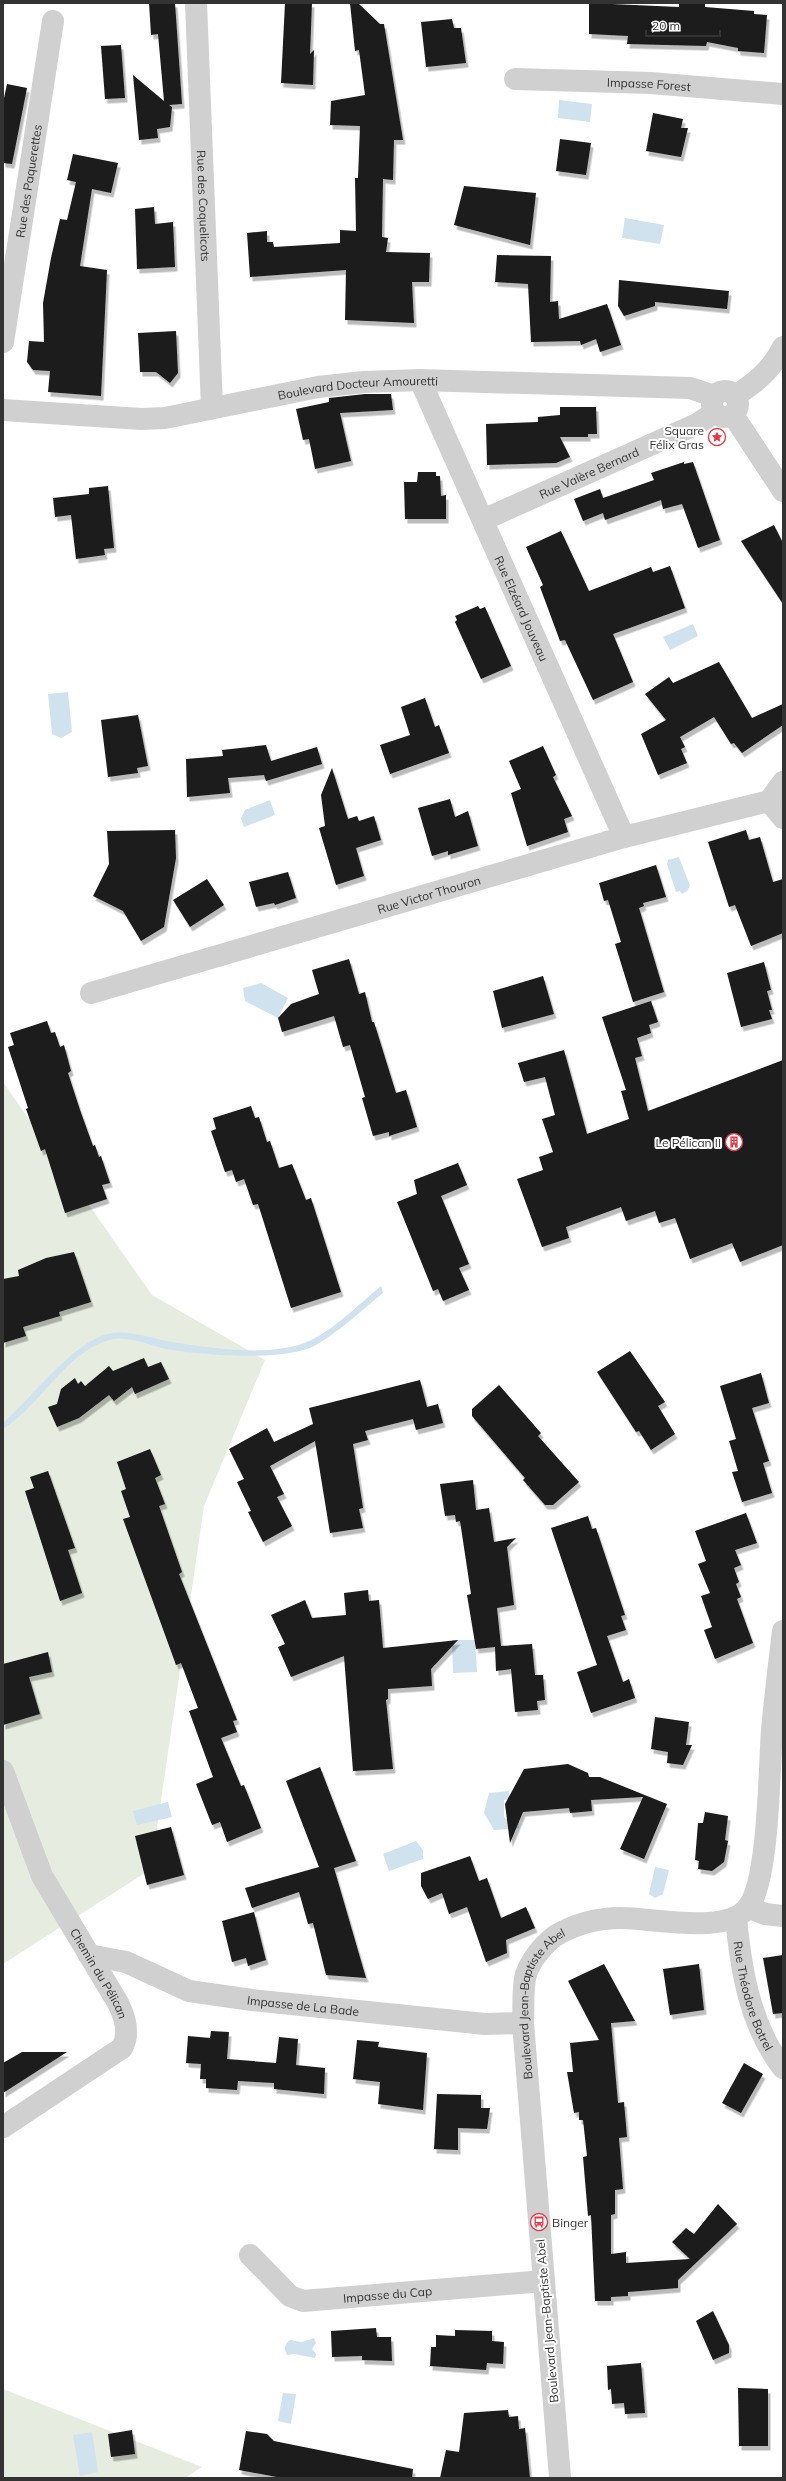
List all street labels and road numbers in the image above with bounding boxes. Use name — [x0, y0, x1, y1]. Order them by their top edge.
street label: Impasse Forest — [607, 74, 691, 94]
street label: Rue des Paquerettes — [12, 123, 44, 239]
street label: Rue des Coquelicots — [194, 150, 214, 262]
street label: Boulevard Docteur Amouretti — [276, 372, 438, 403]
street label: Rue Valère Bernard — [537, 444, 641, 501]
street label: Rue Elzéard Jouveau — [492, 553, 552, 663]
street label: Rue Victor Thouron — [375, 872, 482, 916]
street label: Chemin du Pélican — [67, 1925, 131, 2021]
street label: Boulevard Jean-Baptiste Abel — [516, 1925, 567, 2080]
street label: Rue Théodore Botrel — [731, 1940, 777, 2053]
street label: Impasse de La Bade — [246, 1992, 360, 2018]
street label: Boulevard Jean-Baptiste Abel — [532, 2239, 562, 2403]
street label: Impasse du Cap — [342, 2283, 433, 2305]

